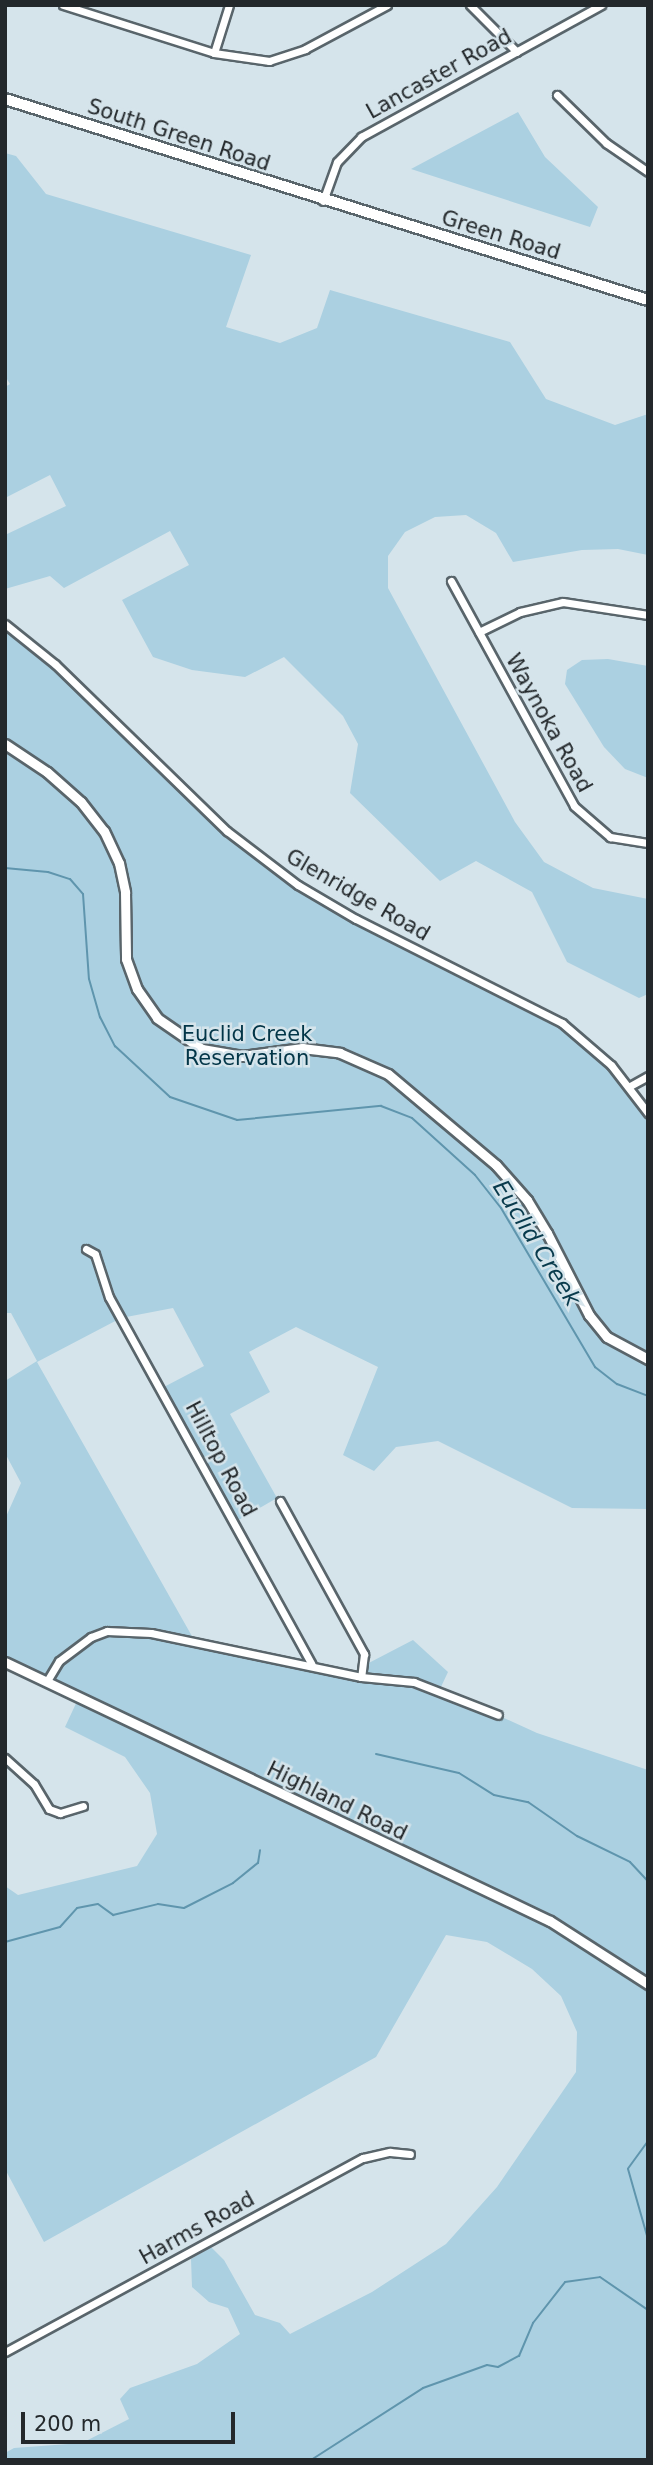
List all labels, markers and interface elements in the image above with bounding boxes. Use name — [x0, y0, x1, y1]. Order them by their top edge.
street label: Lancaster Road — [362, 24, 516, 124]
street label: South Green Road — [84, 94, 274, 176]
street label: Green Road — [439, 205, 563, 265]
street label: Waynoka Road — [500, 649, 598, 797]
street label: Glenridge Road — [282, 844, 434, 946]
park label: Euclid Creek Reservation — [182, 1021, 312, 1071]
water label: Euclid Creek — [487, 1175, 587, 1311]
street label: Hilltop Road — [180, 1397, 262, 1521]
street label: Highland Road — [263, 1756, 411, 1846]
street label: Harms Road — [135, 2186, 259, 2270]
scale bar — [24, 2398, 238, 2442]
text: 200 m — [34, 2412, 101, 2436]

